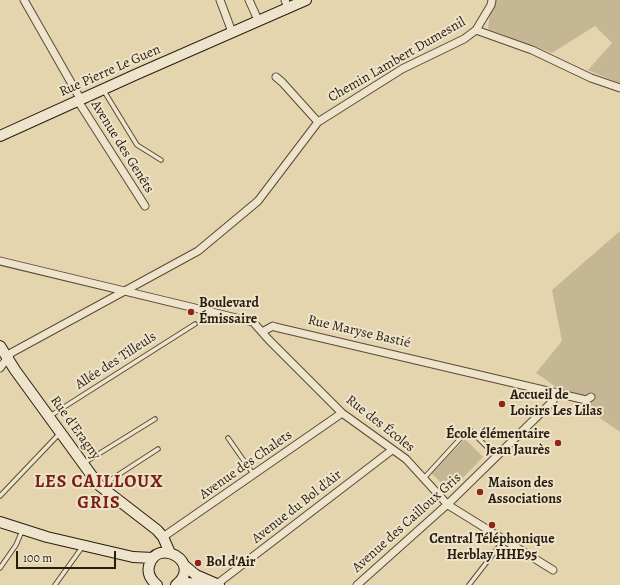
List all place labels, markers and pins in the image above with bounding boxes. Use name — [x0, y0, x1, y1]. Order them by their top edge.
place label: Boulevard Émissaire — [199, 296, 259, 328]
marker: Boulevard Émissaire — [186, 307, 196, 317]
place label: Accueil de Loisirs Les Lilas — [510, 388, 602, 420]
marker: Accueil de Loisirs Les Lilas — [497, 399, 507, 409]
place label: École élémentaire Jean Jaurès — [446, 427, 550, 460]
marker: École élémentaire Jean Jaurès — [553, 438, 563, 448]
place label: Maison des Associations — [488, 476, 562, 508]
marker: Maison des Associations — [475, 487, 485, 497]
marker: Central Téléphonique Herblay HHE95 — [487, 520, 497, 530]
place label: Central Téléphonique Herblay HHE95 — [429, 532, 555, 564]
place label: Bol d'Air — [206, 555, 256, 571]
marker: Bol d'Air — [193, 558, 203, 568]

